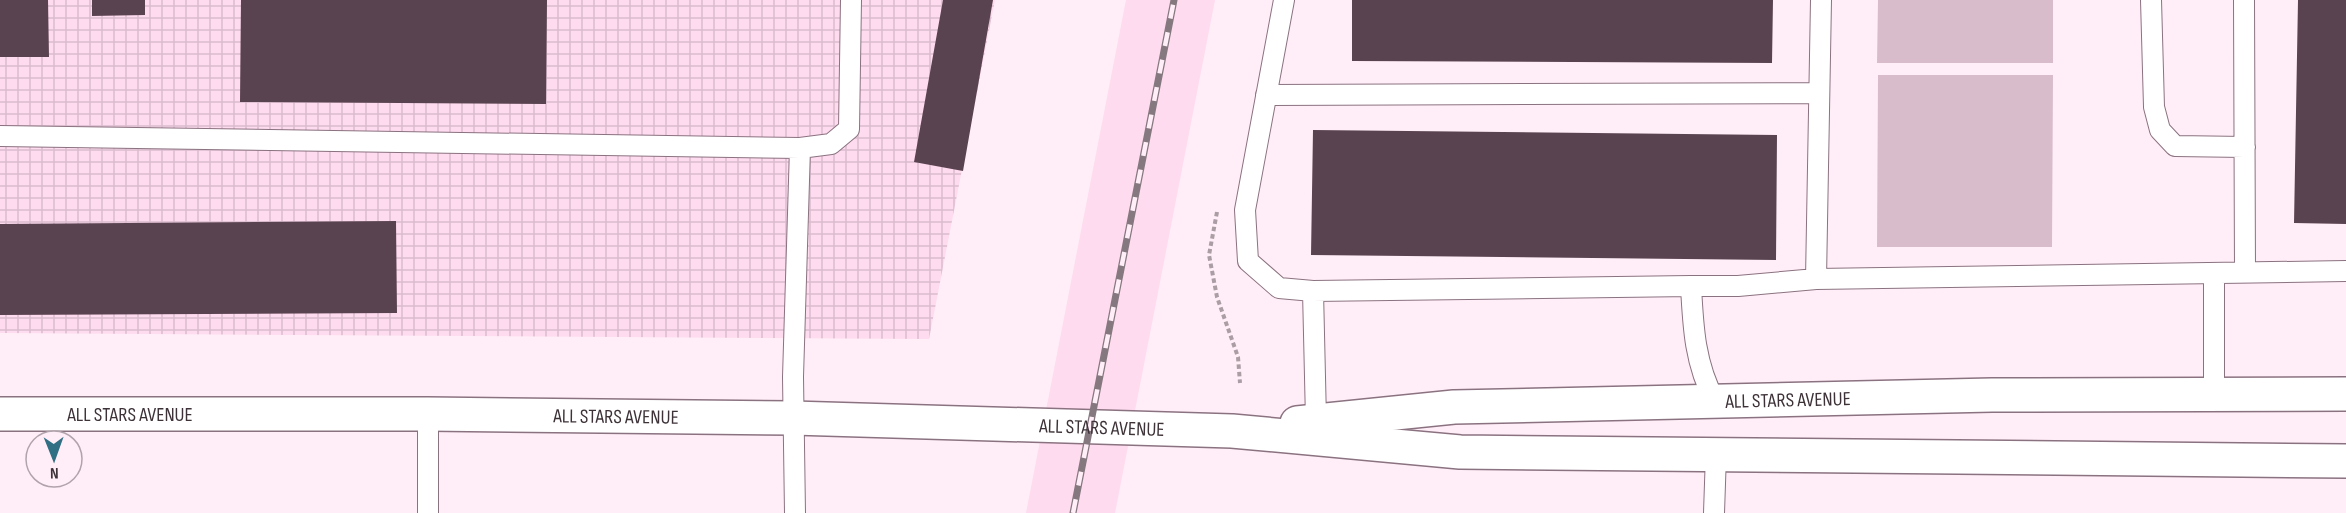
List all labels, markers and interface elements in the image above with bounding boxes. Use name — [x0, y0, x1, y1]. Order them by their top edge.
street label: ALL STARS AVENUE — [1724, 387, 1851, 414]
street label: ALL STARS AVENUE — [66, 403, 193, 427]
street label: ALL STARS AVENUE — [552, 404, 679, 430]
street label: ALL STARS AVENUE — [1038, 414, 1165, 442]
north arrow — [24, 429, 84, 489]
text: N — [50, 463, 59, 482]

